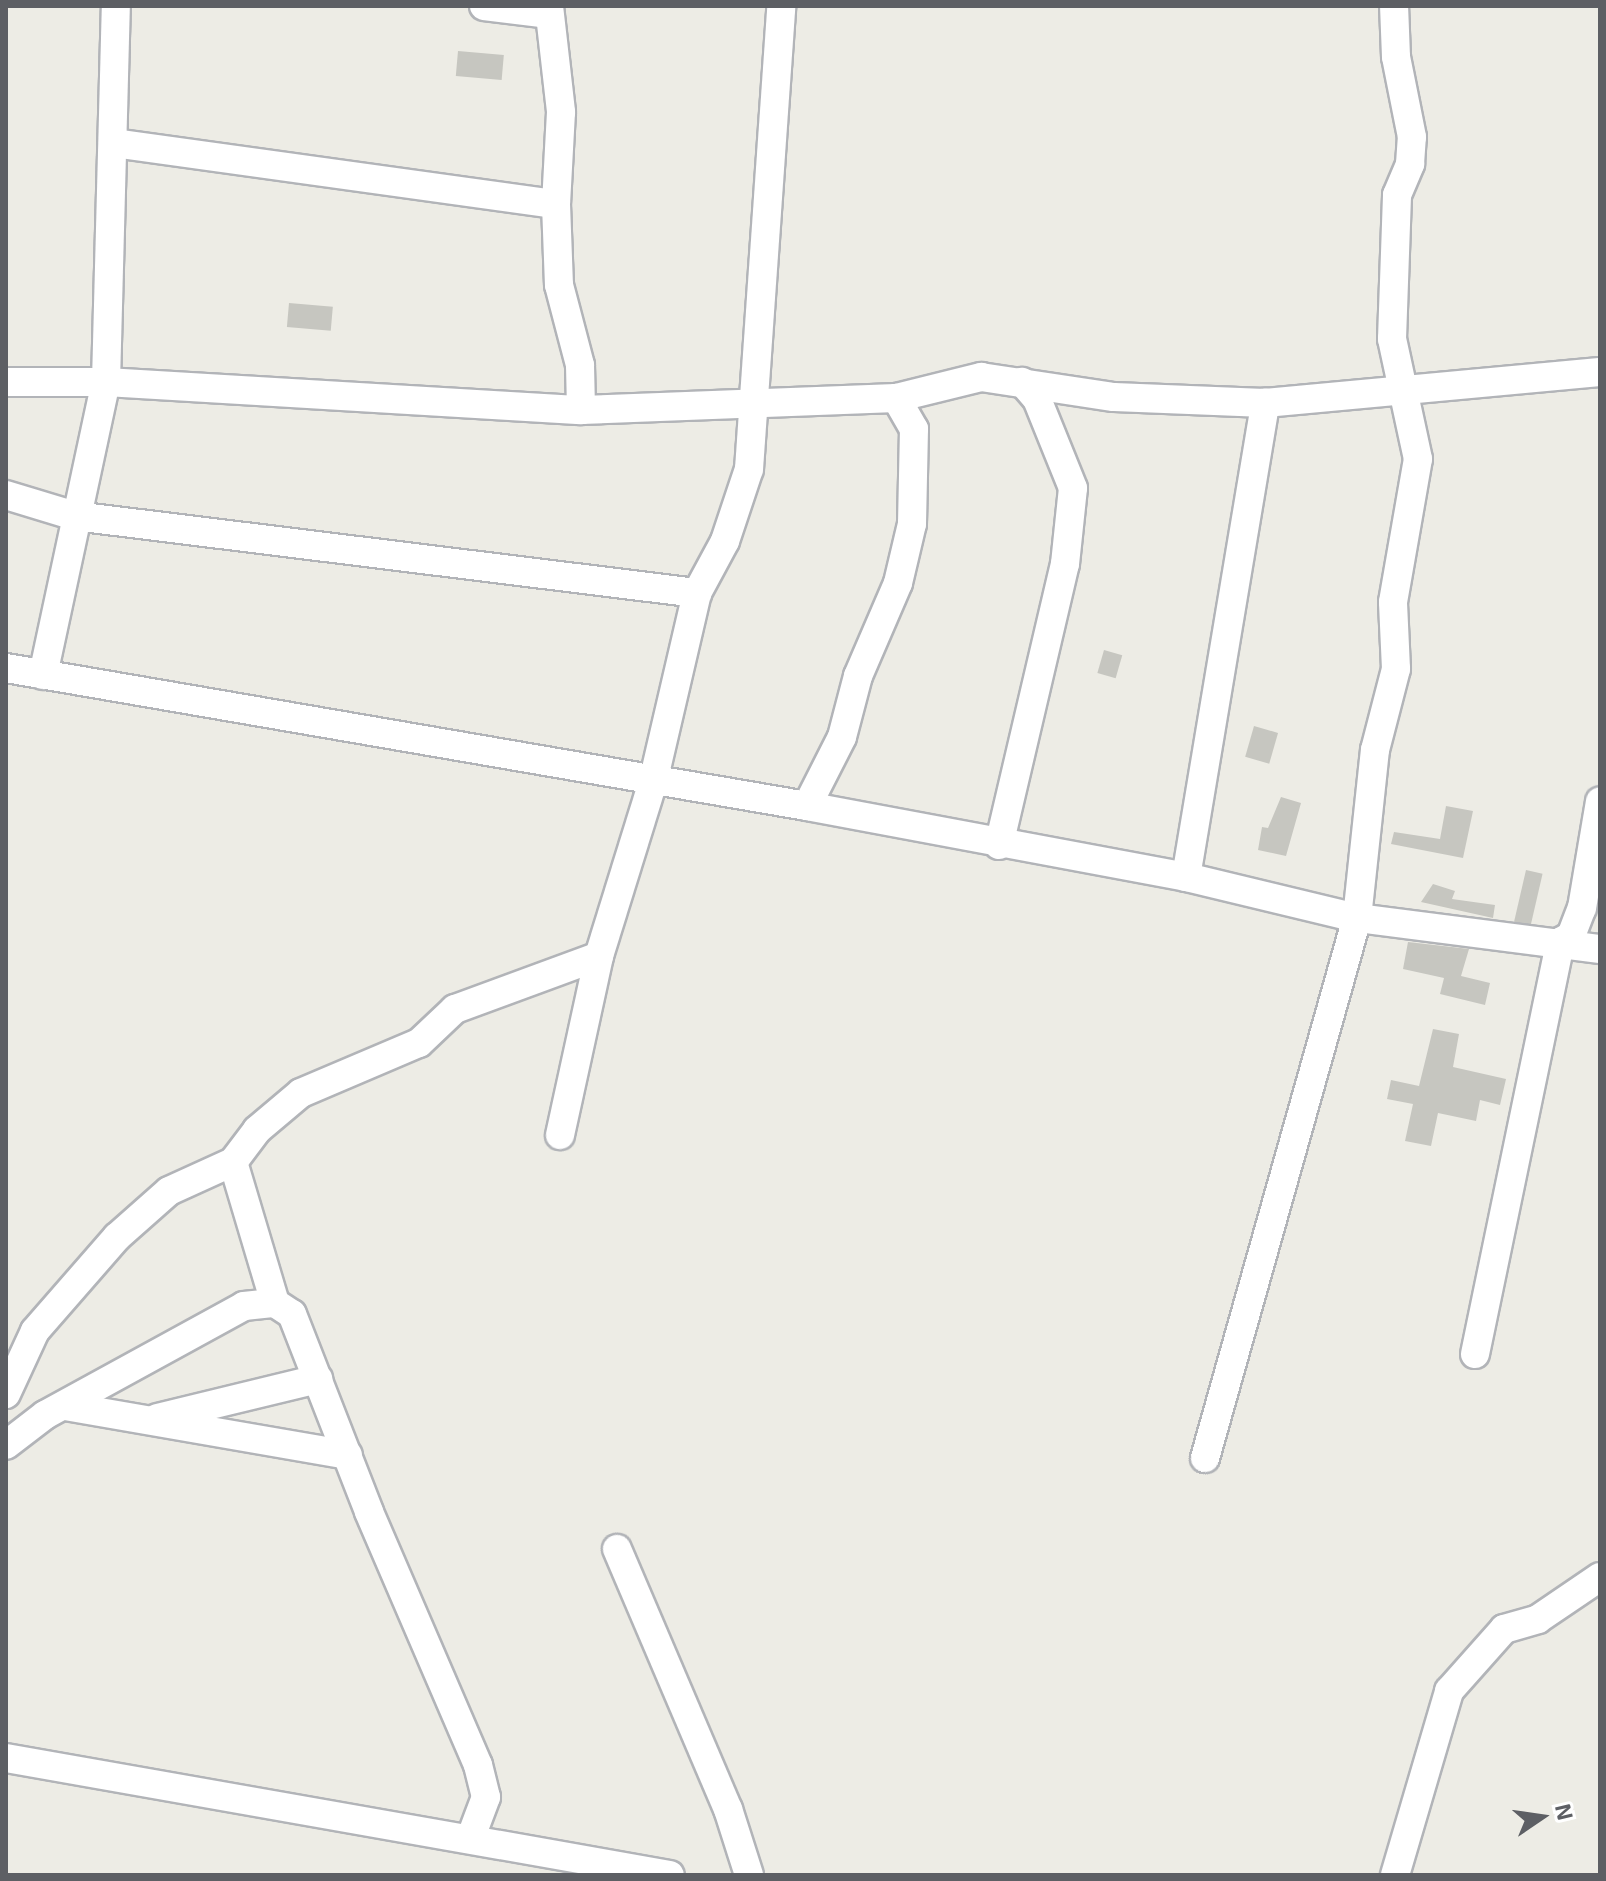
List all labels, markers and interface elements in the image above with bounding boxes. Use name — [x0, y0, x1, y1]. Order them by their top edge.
north arrow — [1502, 1777, 1582, 1857]
text: N — [1551, 1801, 1580, 1822]

